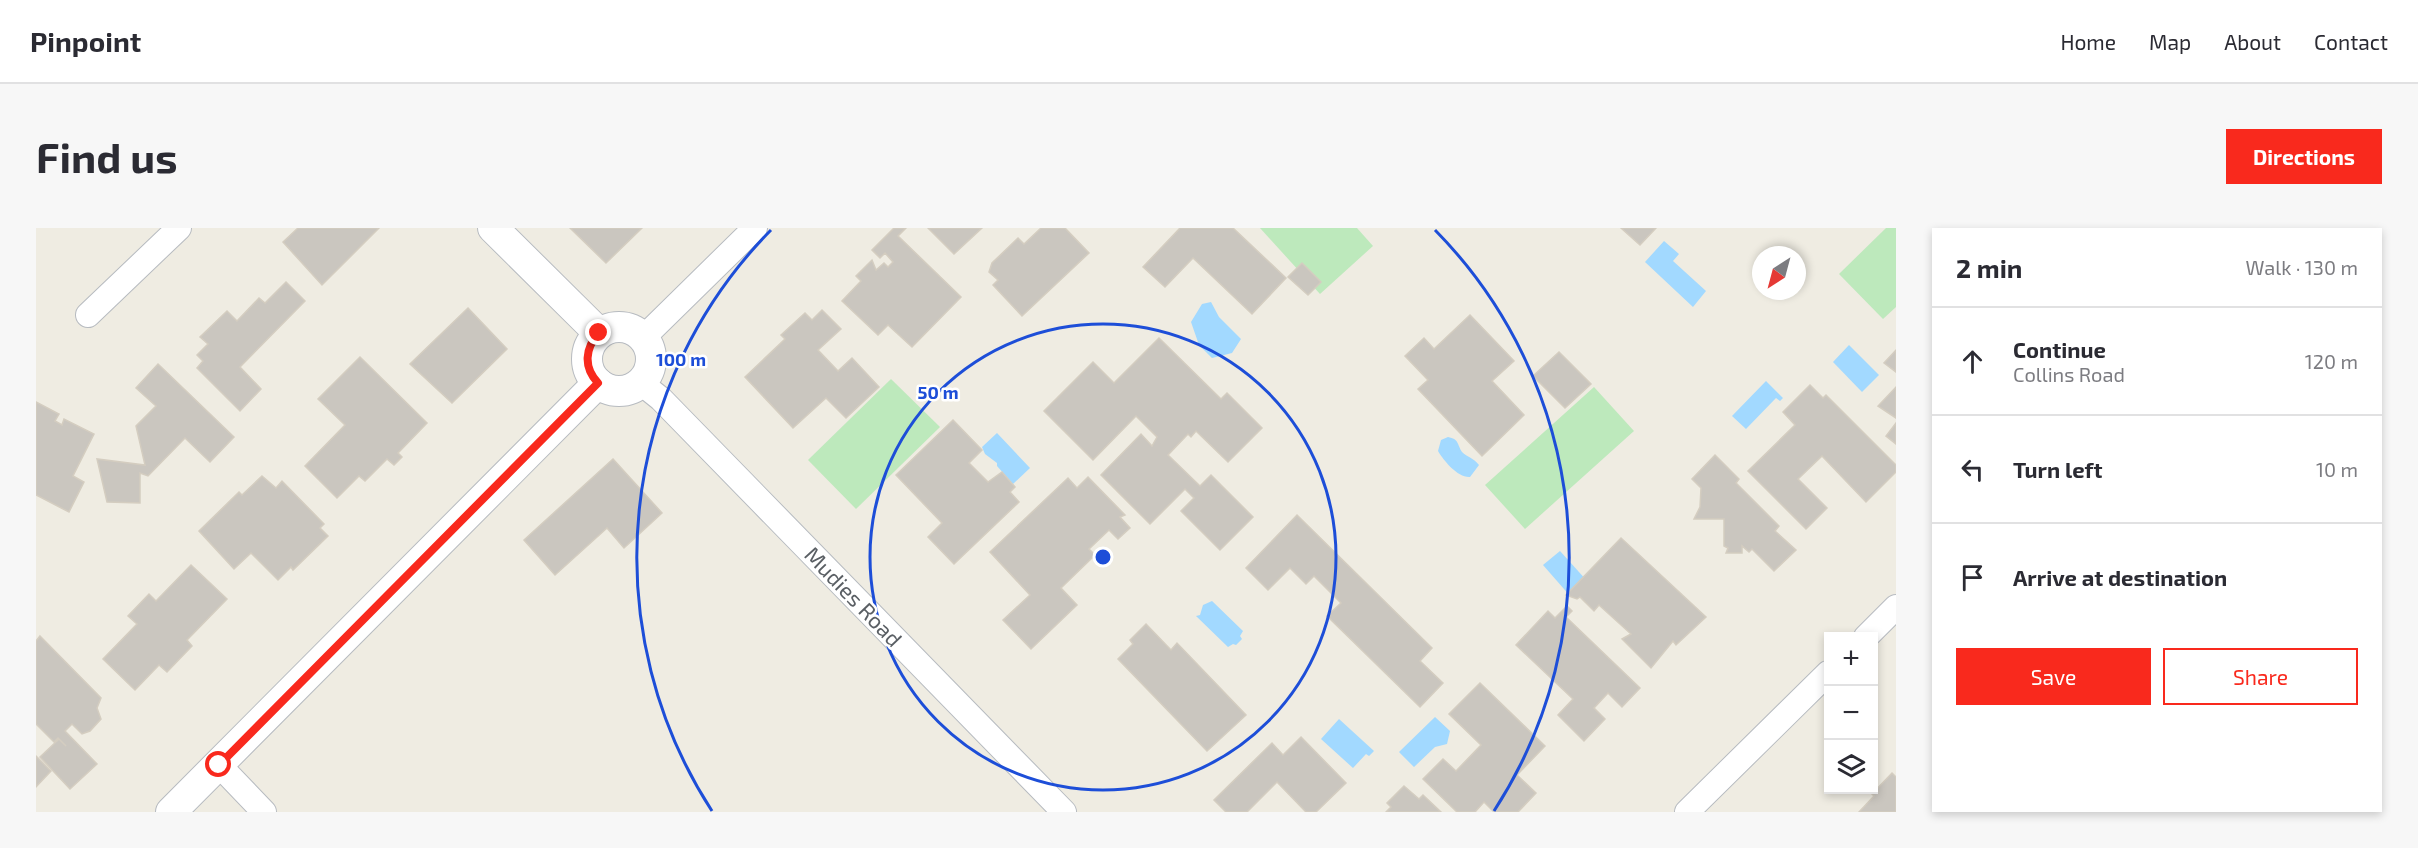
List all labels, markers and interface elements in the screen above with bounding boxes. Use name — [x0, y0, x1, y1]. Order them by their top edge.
text: Pinpoint — [30, 24, 141, 58]
text: Home — [2060, 29, 2116, 54]
text: Map — [2149, 29, 2191, 54]
text: About — [2224, 29, 2281, 54]
text: Contact — [2314, 29, 2388, 54]
button: Directions — [2226, 129, 2382, 184]
text: Find us — [36, 131, 178, 181]
north arrow — [1752, 246, 1806, 300]
text: 2 min — [1956, 252, 2022, 283]
text: Walk · 130 m — [2246, 255, 2358, 279]
route end — [585, 319, 611, 345]
text: Continue — [2013, 336, 2106, 362]
icon: ahead — [1956, 345, 1989, 378]
text: 100 m — [656, 348, 706, 370]
text: 120 m — [2305, 349, 2358, 373]
text: Collins Road — [2013, 362, 2125, 386]
text: 50 m — [917, 381, 959, 403]
icon: left — [1956, 453, 1989, 486]
text: Turn left — [2013, 456, 2102, 482]
text: 10 m — [2316, 457, 2358, 481]
street label: Mudies Road — [800, 541, 908, 651]
centre of rings — [1093, 547, 1113, 567]
icon: arrive — [1956, 561, 1989, 594]
text: Arrive at destination — [2013, 564, 2227, 590]
map controls — [1824, 632, 1878, 794]
button: + — [1824, 632, 1878, 686]
button: Save — [1956, 648, 2151, 705]
button: Share — [2163, 648, 2358, 705]
button: − — [1824, 686, 1878, 740]
button: layers — [1824, 740, 1878, 794]
route start — [205, 751, 231, 777]

